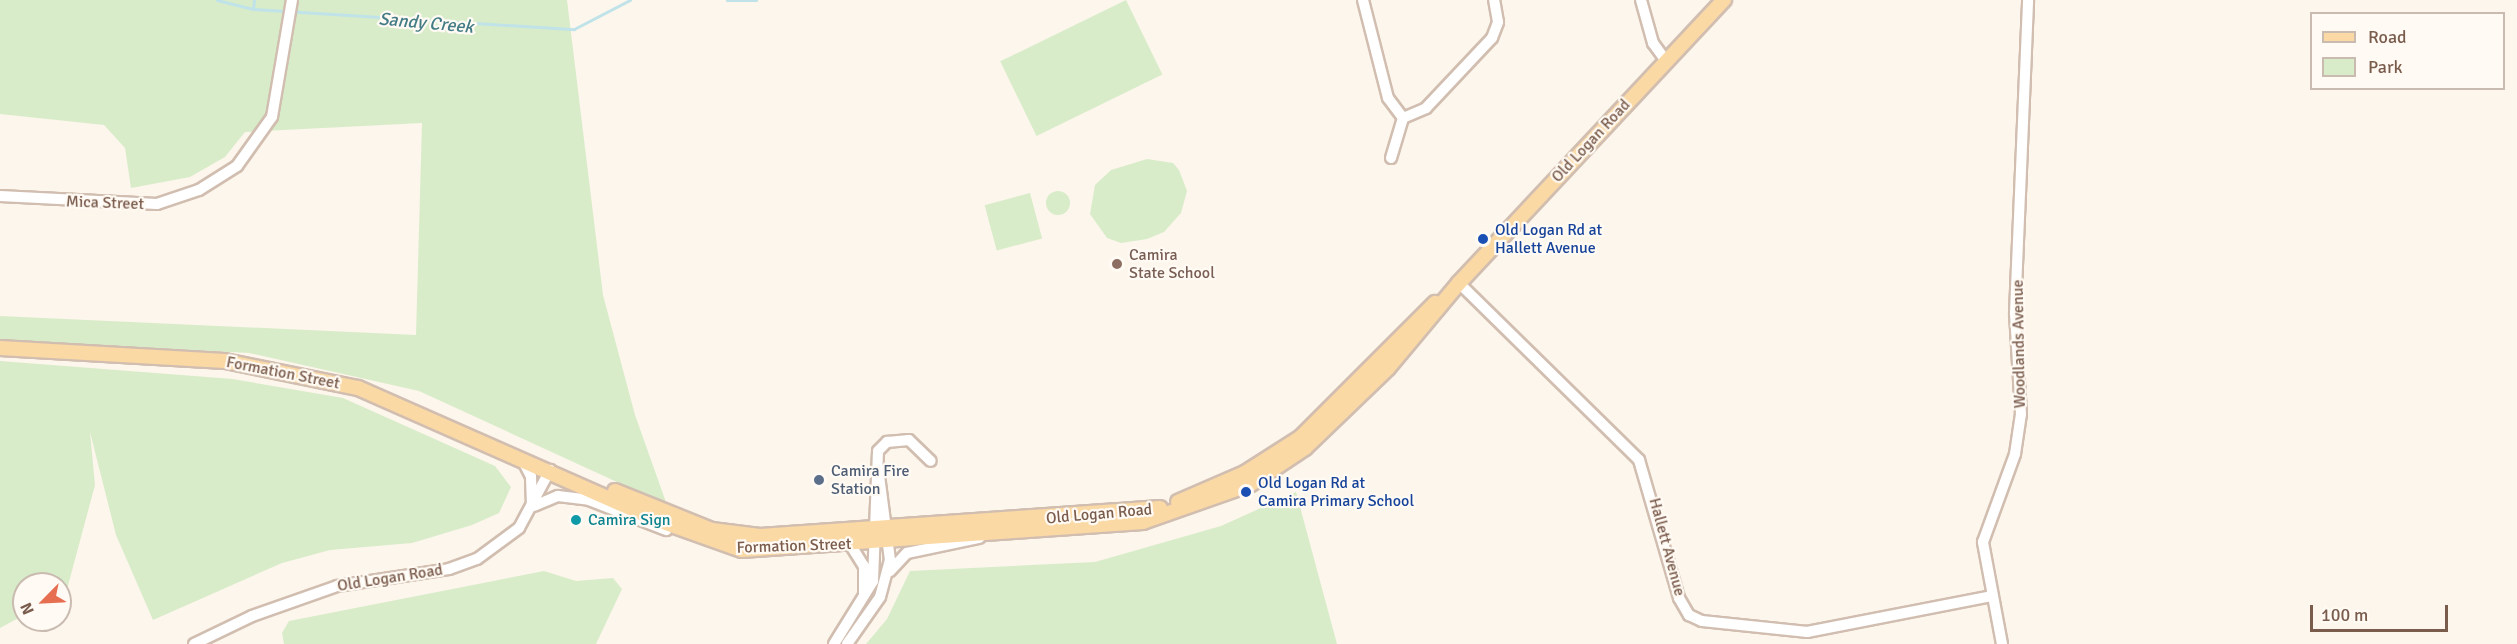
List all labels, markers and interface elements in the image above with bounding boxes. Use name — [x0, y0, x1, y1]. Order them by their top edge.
water label: Sandy Creek — [378, 8, 474, 38]
legend — [2310, 12, 2505, 90]
text: Road — [2368, 26, 2407, 48]
text: Park — [2368, 56, 2403, 78]
street label: Old Logan Road — [1548, 96, 1634, 186]
street label: Mica Street — [66, 192, 144, 214]
place label: Old Logan Rd at Hallett Avenue — [1495, 220, 1602, 258]
marker: Old Logan Rd at Hallett Avenue — [1476, 232, 1490, 246]
place label: Camira State School — [1129, 245, 1215, 283]
marker: Camira State School — [1110, 257, 1124, 271]
street label: Woodlands Avenue — [2008, 279, 2030, 409]
street label: Formation Street — [225, 353, 341, 393]
place label: Camira Fire Station — [831, 461, 909, 499]
marker: Camira Fire Station — [812, 473, 826, 487]
place label: Old Logan Rd at Camira Primary School — [1258, 473, 1414, 511]
marker: Old Logan Rd at Camira Primary School — [1239, 485, 1253, 499]
street label: Hallett Avenue — [1645, 496, 1689, 598]
street label: Old Logan Road — [1045, 500, 1153, 528]
place label: Camira Sign — [588, 510, 671, 530]
marker: Camira Sign — [569, 513, 583, 527]
street label: Formation Street — [736, 534, 852, 558]
street label: Old Logan Road — [336, 560, 444, 596]
north arrow — [12, 572, 72, 632]
scale bar — [2313, 593, 2451, 631]
text: N — [16, 599, 39, 618]
text: 100 m — [2321, 604, 2368, 626]

